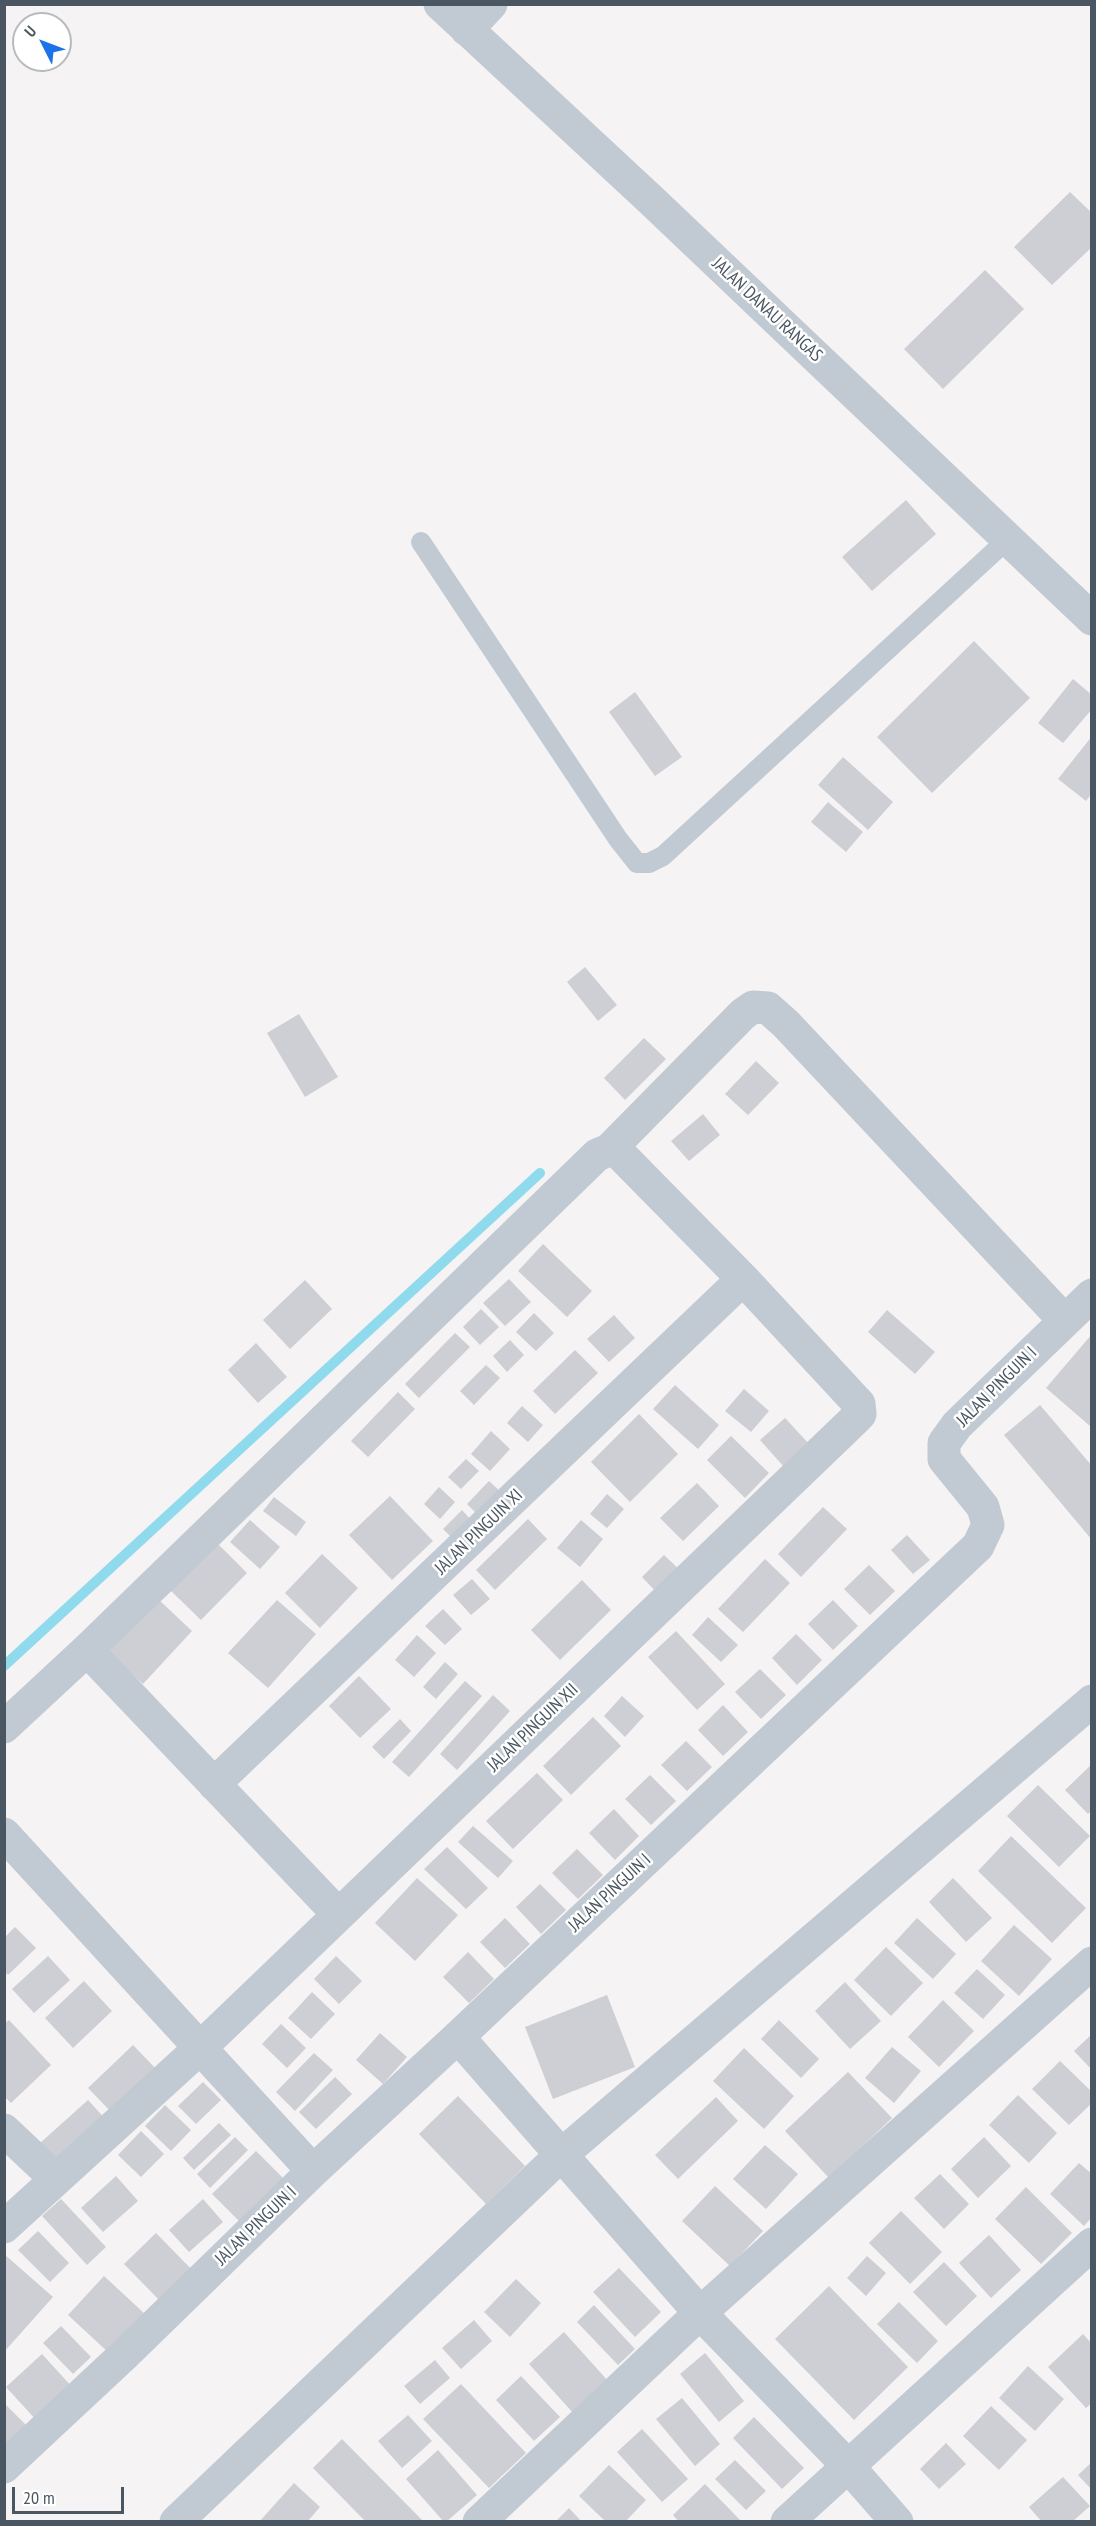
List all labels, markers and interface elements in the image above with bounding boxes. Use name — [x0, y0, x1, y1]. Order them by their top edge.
north arrow — [12, 12, 72, 72]
text: U — [20, 22, 40, 41]
street label: JALAN DANAU RANGAS — [707, 253, 827, 367]
street label: JALAN PINGUIN I — [952, 1342, 1042, 1432]
street label: JALAN PINGUIN XI — [431, 1485, 527, 1579]
street label: JALAN PINGUIN XII — [483, 1679, 583, 1777]
street label: JALAN PINGUIN I — [564, 1849, 656, 1937]
street label: JALAN PINGUIN I — [211, 2182, 301, 2270]
scale bar — [15, 2475, 128, 2513]
text: 20 m — [23, 2486, 55, 2509]

